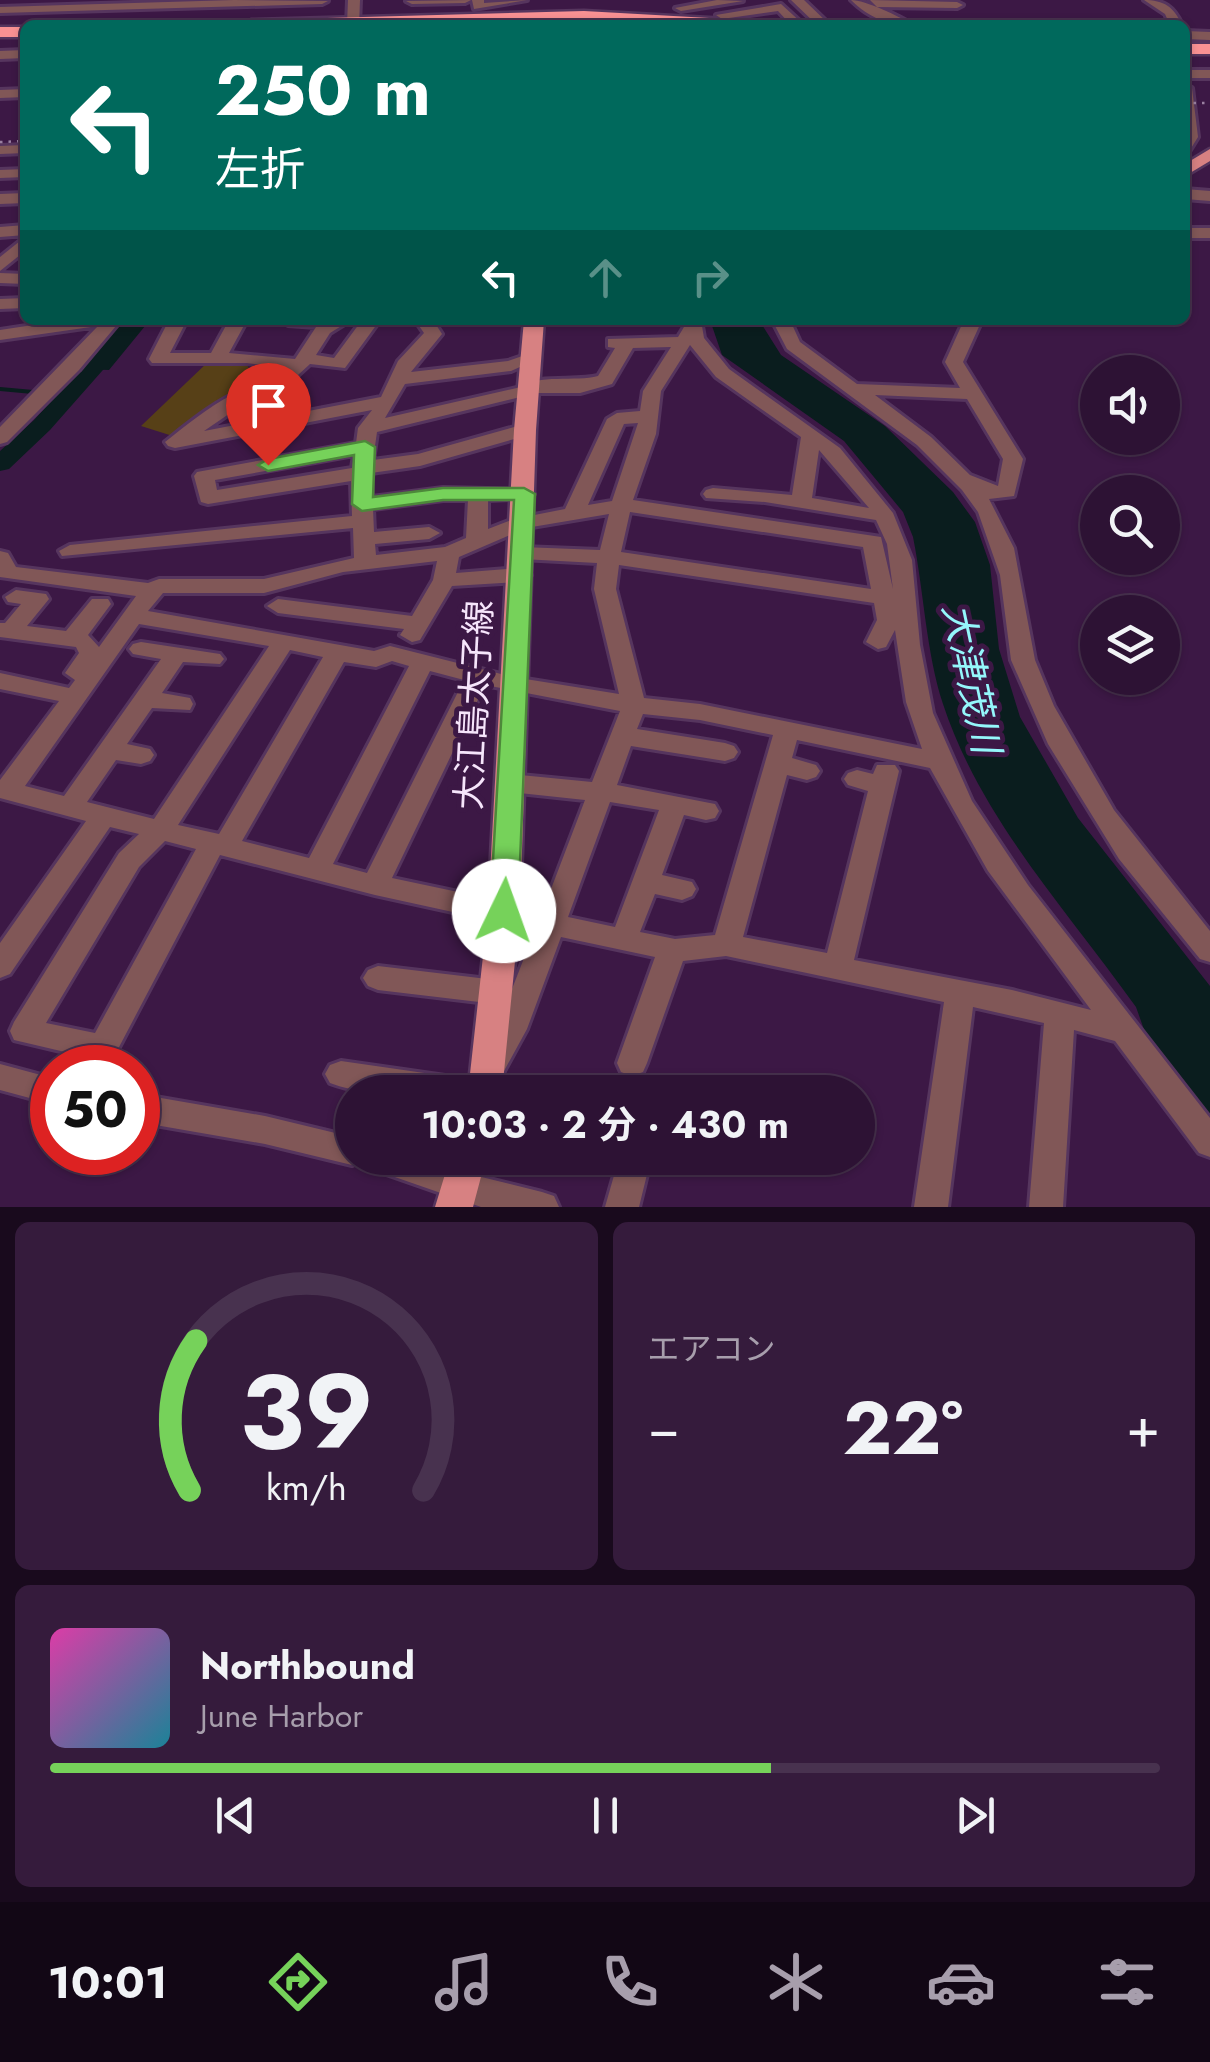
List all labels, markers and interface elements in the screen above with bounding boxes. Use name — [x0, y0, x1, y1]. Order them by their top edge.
text: 250 m — [215, 40, 431, 141]
icon: left — [50, 60, 180, 190]
text: 左折 — [215, 137, 305, 202]
icon: left — [473, 250, 528, 305]
icon: ahead — [578, 250, 633, 305]
icon: right — [683, 250, 738, 305]
map controls — [1080, 355, 1180, 695]
button: sound — [1080, 355, 1180, 455]
pin — [226, 363, 311, 466]
icon: arrive — [241, 378, 296, 433]
button: search — [1080, 475, 1180, 575]
button: layers — [1080, 595, 1180, 695]
water label: 大津茂川 — [929, 598, 1016, 762]
street label: 大江島太子線 — [444, 599, 504, 811]
position arrow — [452, 859, 556, 963]
speed limit sign: 50 — [30, 1045, 160, 1175]
text: 10:03 · 2 分 · 430 m — [421, 1097, 789, 1152]
text: エアコン — [648, 1326, 776, 1372]
text: 39 — [239, 1337, 373, 1487]
text: 22° — [843, 1374, 963, 1482]
text: − — [648, 1388, 680, 1468]
text: + — [1126, 1388, 1160, 1468]
text: km/h — [266, 1462, 347, 1513]
text: Northbound — [200, 1638, 415, 1693]
text: June Harbor — [200, 1693, 363, 1739]
icon: previous — [208, 1788, 263, 1843]
icon: pause — [578, 1788, 633, 1843]
icon: next — [948, 1788, 1003, 1843]
icon: directions — [263, 1947, 333, 2017]
icon: music — [429, 1947, 499, 2017]
icon: phone — [595, 1947, 665, 2017]
icon: climate — [761, 1947, 831, 2017]
icon: car — [926, 1947, 996, 2017]
icon: filters — [1092, 1947, 1162, 2017]
text: 10:01 — [48, 1950, 168, 2015]

